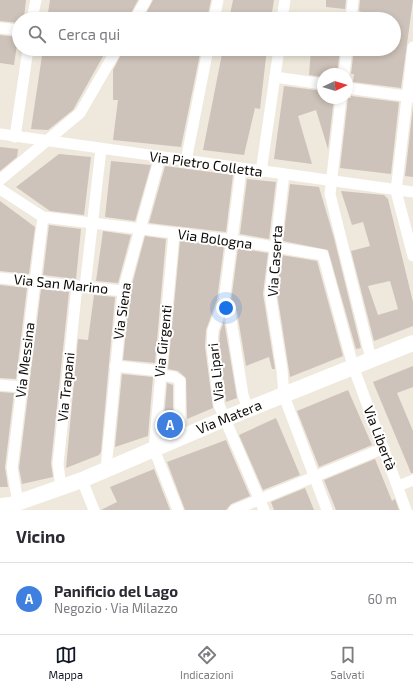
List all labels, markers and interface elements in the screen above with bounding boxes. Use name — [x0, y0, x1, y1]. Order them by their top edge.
search box — [12, 12, 401, 56]
icon: search — [26, 23, 48, 45]
text: Cerca qui — [58, 25, 120, 43]
north arrow — [317, 68, 353, 104]
street label: Via Pietro Colletta — [148, 147, 264, 180]
street label: Via Bologna — [177, 225, 253, 252]
street label: Via Caserta — [264, 225, 285, 297]
street label: Via San Marino — [13, 270, 109, 297]
street label: Via Siena — [109, 281, 134, 341]
your location — [216, 298, 236, 318]
street label: Via Girgenti — [150, 304, 175, 378]
street label: Via Messina — [11, 321, 38, 399]
street label: Via Lipari — [204, 342, 227, 402]
street label: Via Trapani — [53, 351, 78, 423]
street label: Via Matera — [194, 396, 264, 437]
street label: Via Libertà — [360, 403, 401, 472]
pin: A — [157, 410, 183, 440]
text: Vicino — [16, 526, 65, 546]
text: Panificio del Lago — [54, 582, 178, 600]
text: A — [25, 591, 33, 607]
text: 60 m — [367, 591, 397, 607]
text: Negozio · Via Milazzo — [54, 600, 178, 616]
tab: Mappa — [49, 644, 83, 681]
tab: Indicazioni — [180, 644, 233, 681]
tab: Salvati — [331, 644, 364, 681]

